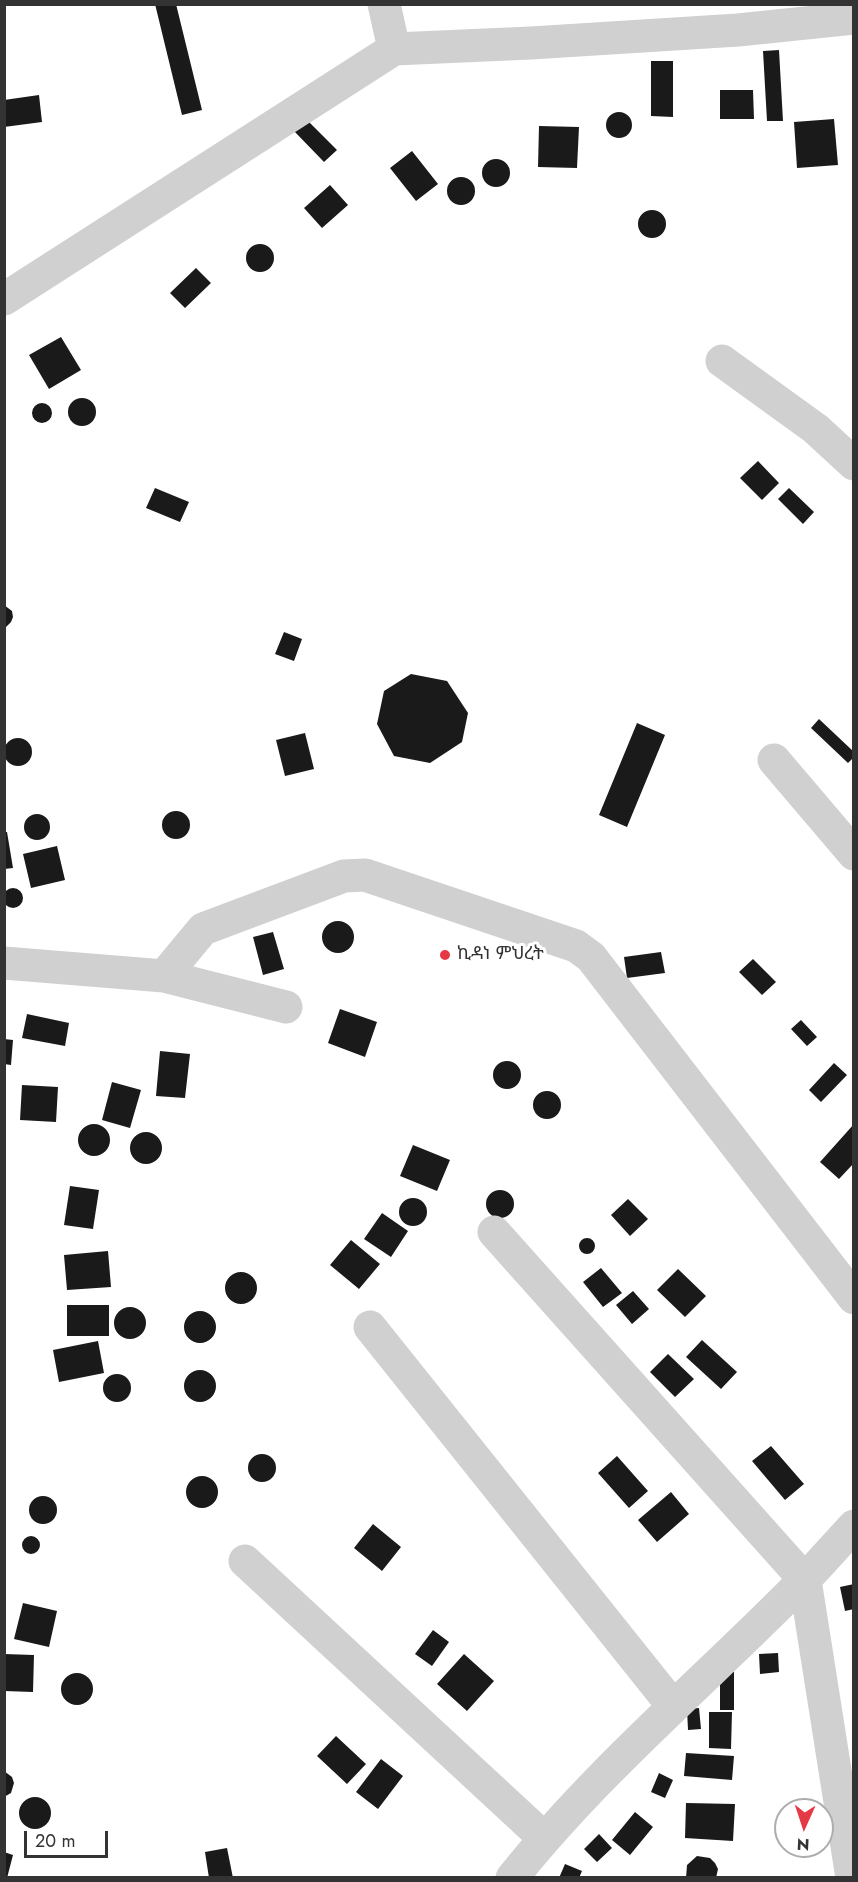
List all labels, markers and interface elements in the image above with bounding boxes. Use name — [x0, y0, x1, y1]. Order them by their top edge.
place label: ኪዳነ ምህረት — [457, 944, 544, 966]
marker: ኪዳነ ምህረት — [438, 948, 452, 962]
north arrow — [774, 1798, 834, 1858]
scale bar — [27, 1819, 111, 1857]
text: 20 m — [35, 1828, 75, 1854]
text: N — [796, 1833, 810, 1856]

